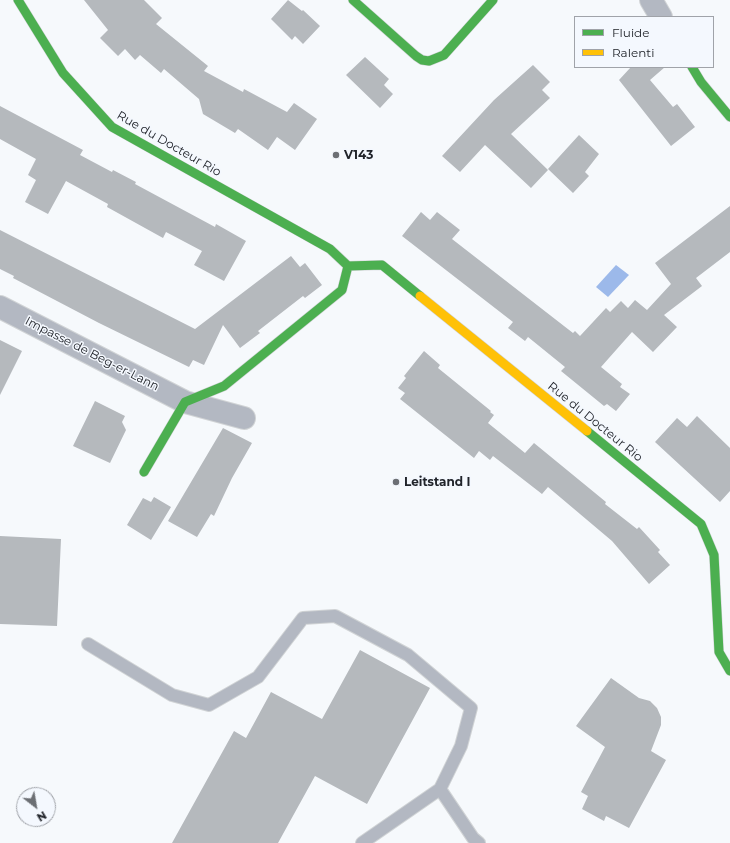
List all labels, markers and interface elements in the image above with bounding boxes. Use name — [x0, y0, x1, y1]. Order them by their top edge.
legend — [574, 16, 714, 68]
text: Fluide — [612, 25, 650, 40]
text: Ralenti — [612, 45, 654, 60]
street label: Rue du Docteur Rio — [114, 108, 224, 180]
place label: V143 — [344, 148, 373, 162]
marker: V143 — [331, 150, 341, 160]
street label: Impasse de Beg-er-Lann — [23, 314, 161, 394]
street label: Rue du Docteur Rio — [545, 379, 645, 465]
place label: Leitstand I — [404, 475, 470, 489]
marker: Leitstand I — [391, 477, 401, 487]
north arrow — [16, 787, 56, 827]
text: N — [34, 808, 49, 825]

